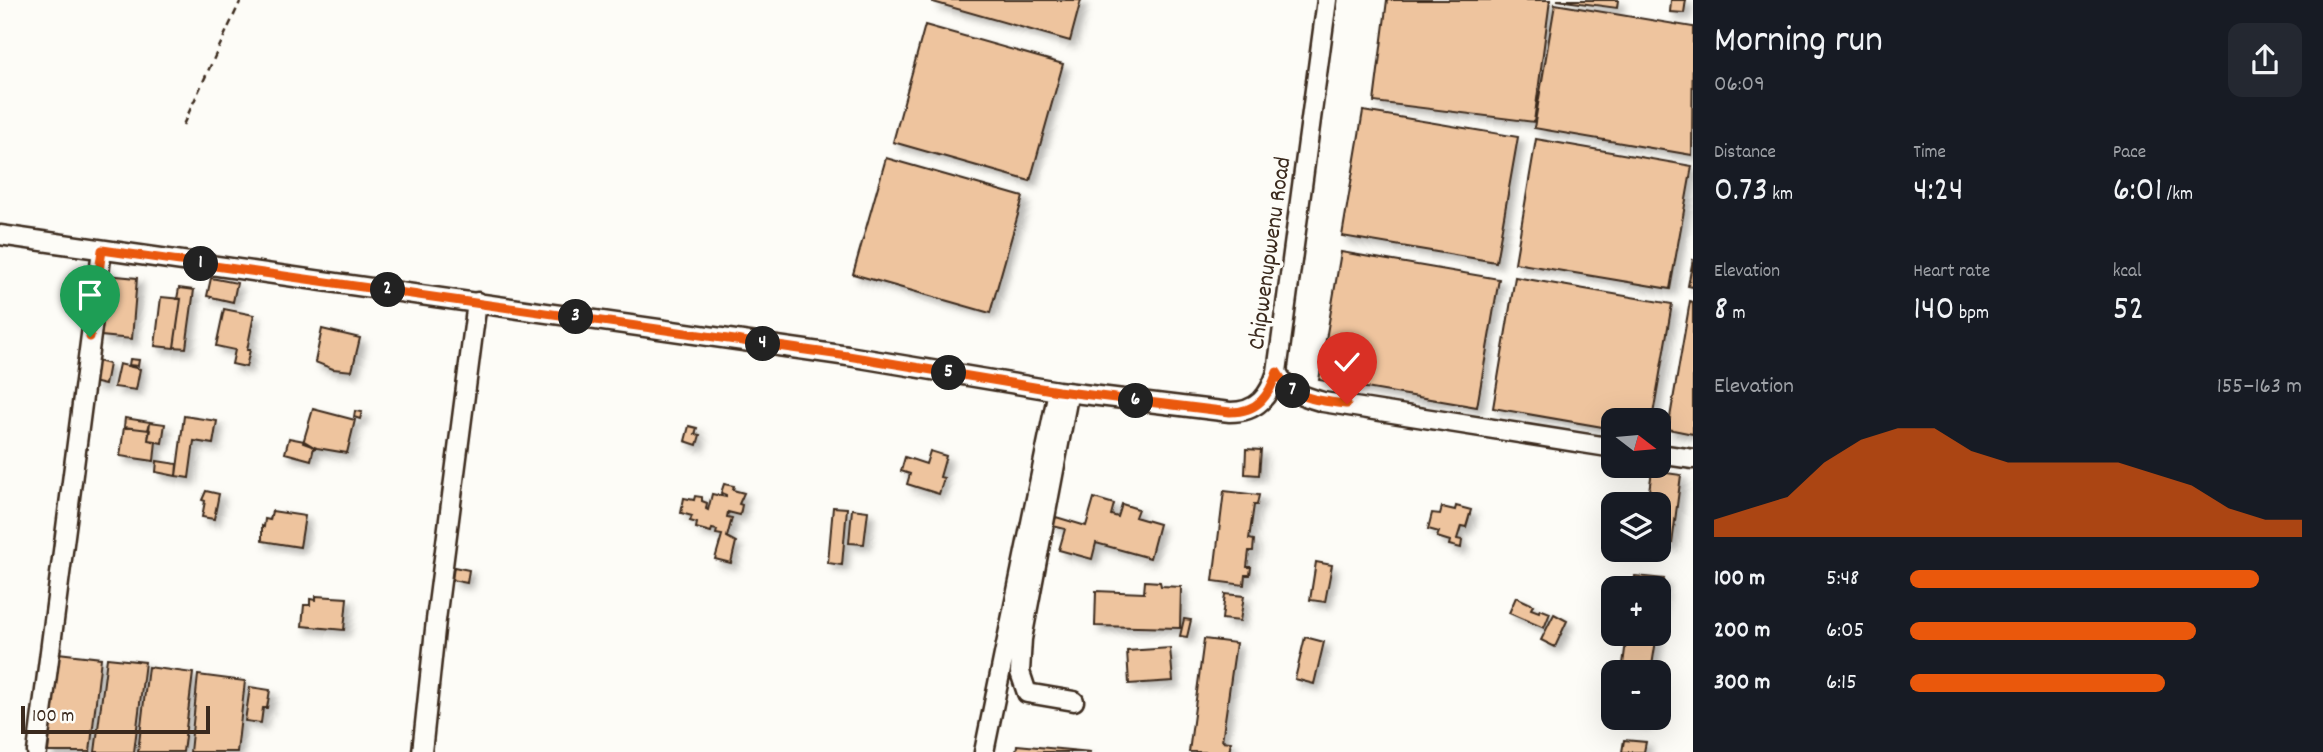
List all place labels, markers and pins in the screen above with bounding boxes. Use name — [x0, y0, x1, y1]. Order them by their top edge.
pin: 1 — [184, 246, 218, 282]
pin — [60, 265, 120, 337]
pin: 2 — [370, 272, 406, 308]
pin: 3 — [558, 300, 594, 334]
pin: 4 — [746, 326, 780, 362]
pin — [1317, 332, 1377, 404]
pin: 5 — [932, 356, 967, 390]
pin: 7 — [1276, 374, 1310, 408]
pin: 6 — [1118, 384, 1154, 418]

